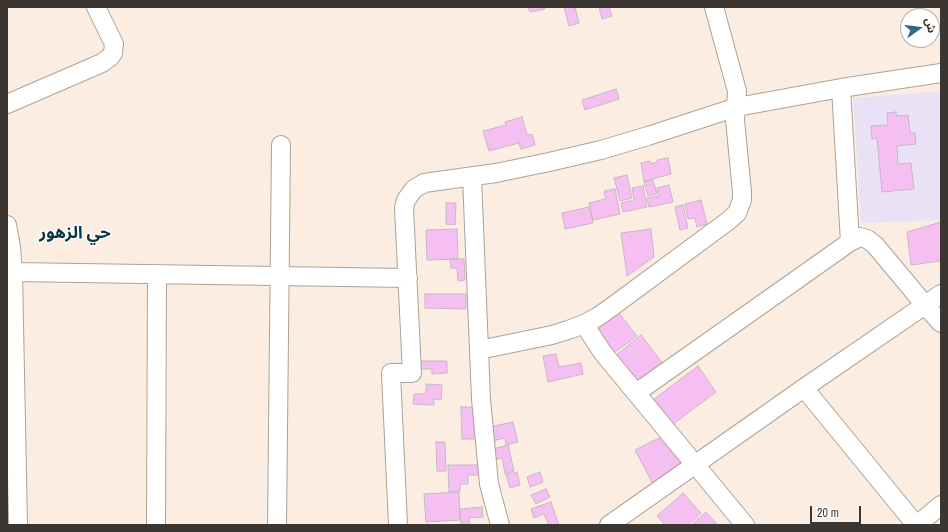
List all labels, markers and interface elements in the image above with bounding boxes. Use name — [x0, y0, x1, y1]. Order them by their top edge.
north arrow — [900, 8, 940, 48]
text: ش — [922, 16, 939, 34]
district label: حي الزهور — [39, 223, 111, 243]
scale bar — [812, 498, 863, 524]
text: 20 m — [817, 505, 839, 521]

